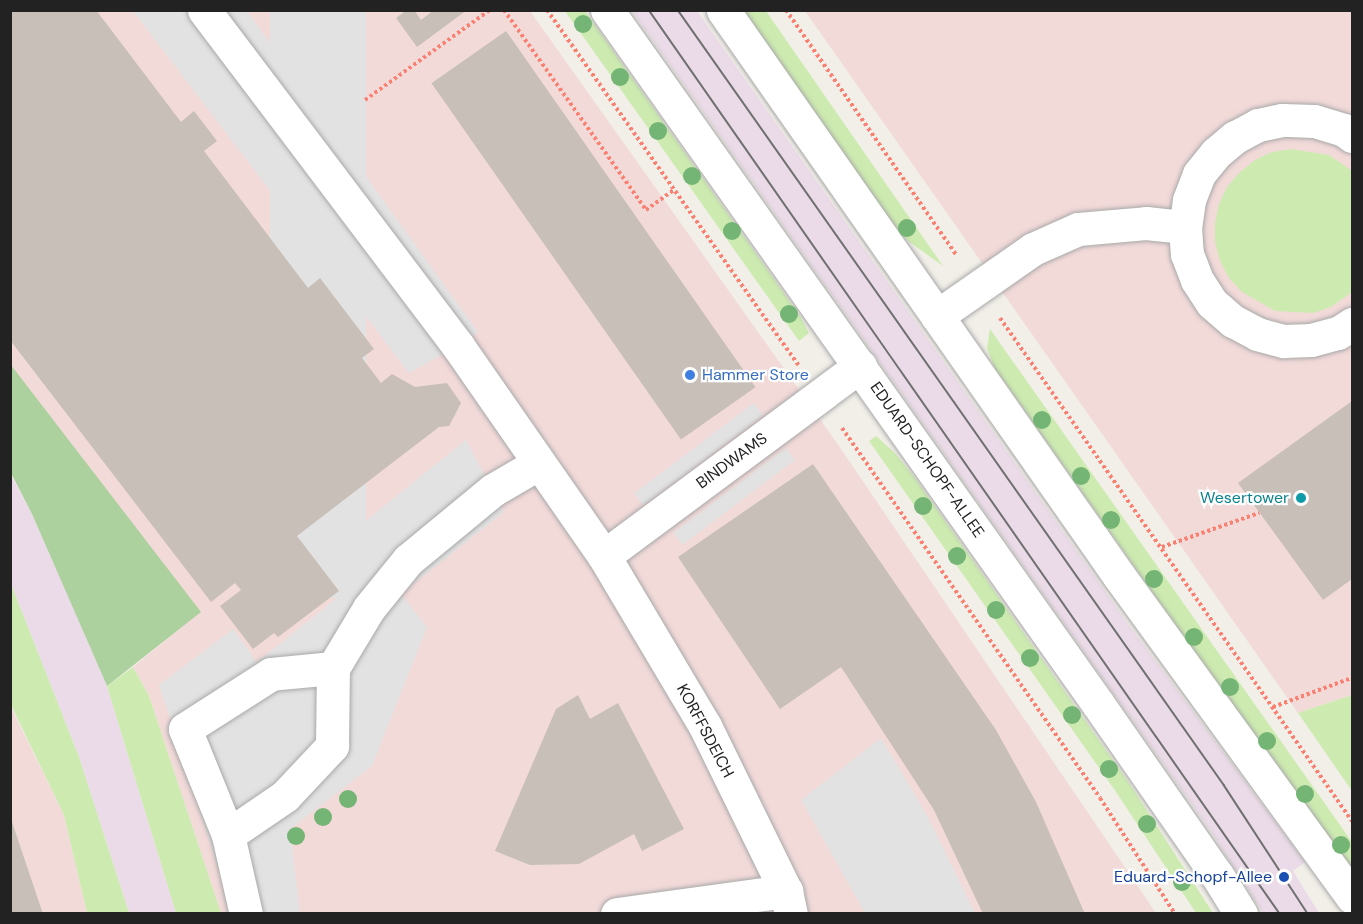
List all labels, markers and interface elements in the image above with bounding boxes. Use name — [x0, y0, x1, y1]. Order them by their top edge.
place label: Hammer Store — [702, 365, 809, 385]
marker: Hammer Store — [683, 368, 697, 382]
street label: EDUARD-SCHOPF-ALLEE — [866, 379, 988, 541]
street label: BINDWAMS — [693, 429, 771, 493]
place label: Wesertower — [1200, 488, 1289, 508]
marker: Wesertower — [1294, 491, 1308, 505]
street label: KORFFSDEICH — [672, 681, 738, 781]
place label: Eduard-Schopf-Allee — [1114, 867, 1272, 887]
marker: Eduard-Schopf-Allee — [1277, 870, 1291, 884]

